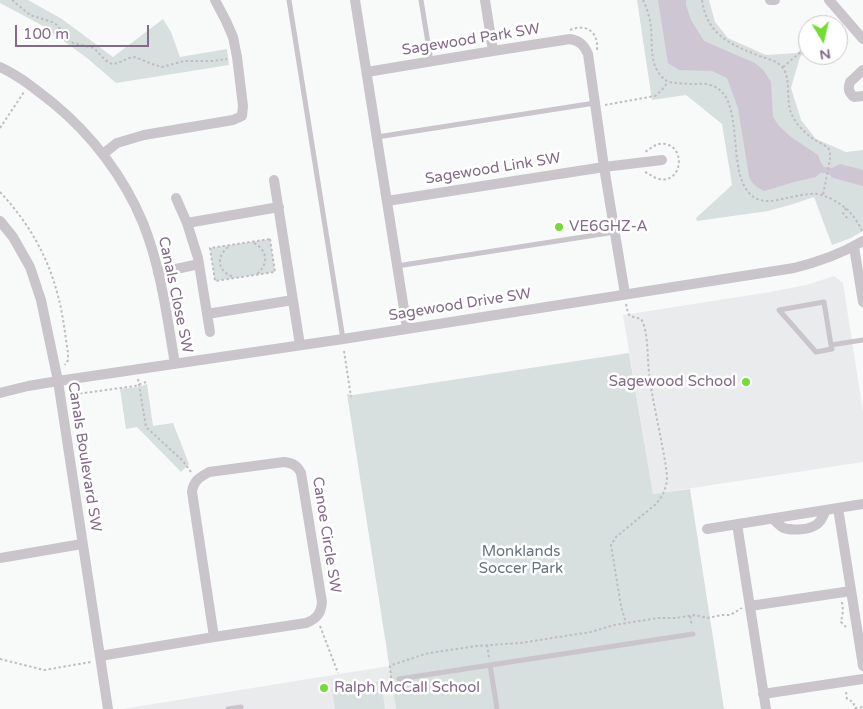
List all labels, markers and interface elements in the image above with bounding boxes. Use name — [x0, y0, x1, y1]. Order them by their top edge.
scale bar — [18, 15, 151, 47]
north arrow — [798, 15, 848, 65]
street label: Sagewood Park SW — [401, 20, 541, 60]
text: 100 m — [23, 25, 69, 43]
text: N — [818, 45, 832, 64]
street label: Sagewood Link SW — [424, 149, 562, 189]
place label: VE6GHZ-A — [569, 218, 648, 236]
marker: VE6GHZ-A — [553, 221, 565, 233]
street label: Canals Close SW — [154, 235, 196, 355]
street label: Sagewood Drive SW — [387, 285, 533, 325]
place label: Sagewood School — [609, 373, 736, 391]
marker: Sagewood School — [740, 376, 752, 388]
street label: Canals Boulevard SW — [63, 381, 105, 533]
street label: Canoe Circle SW — [308, 475, 344, 595]
park label: Monklands Soccer Park — [479, 543, 563, 578]
place label: Ralph McCall School — [334, 679, 480, 697]
marker: Ralph McCall School — [318, 682, 330, 694]

